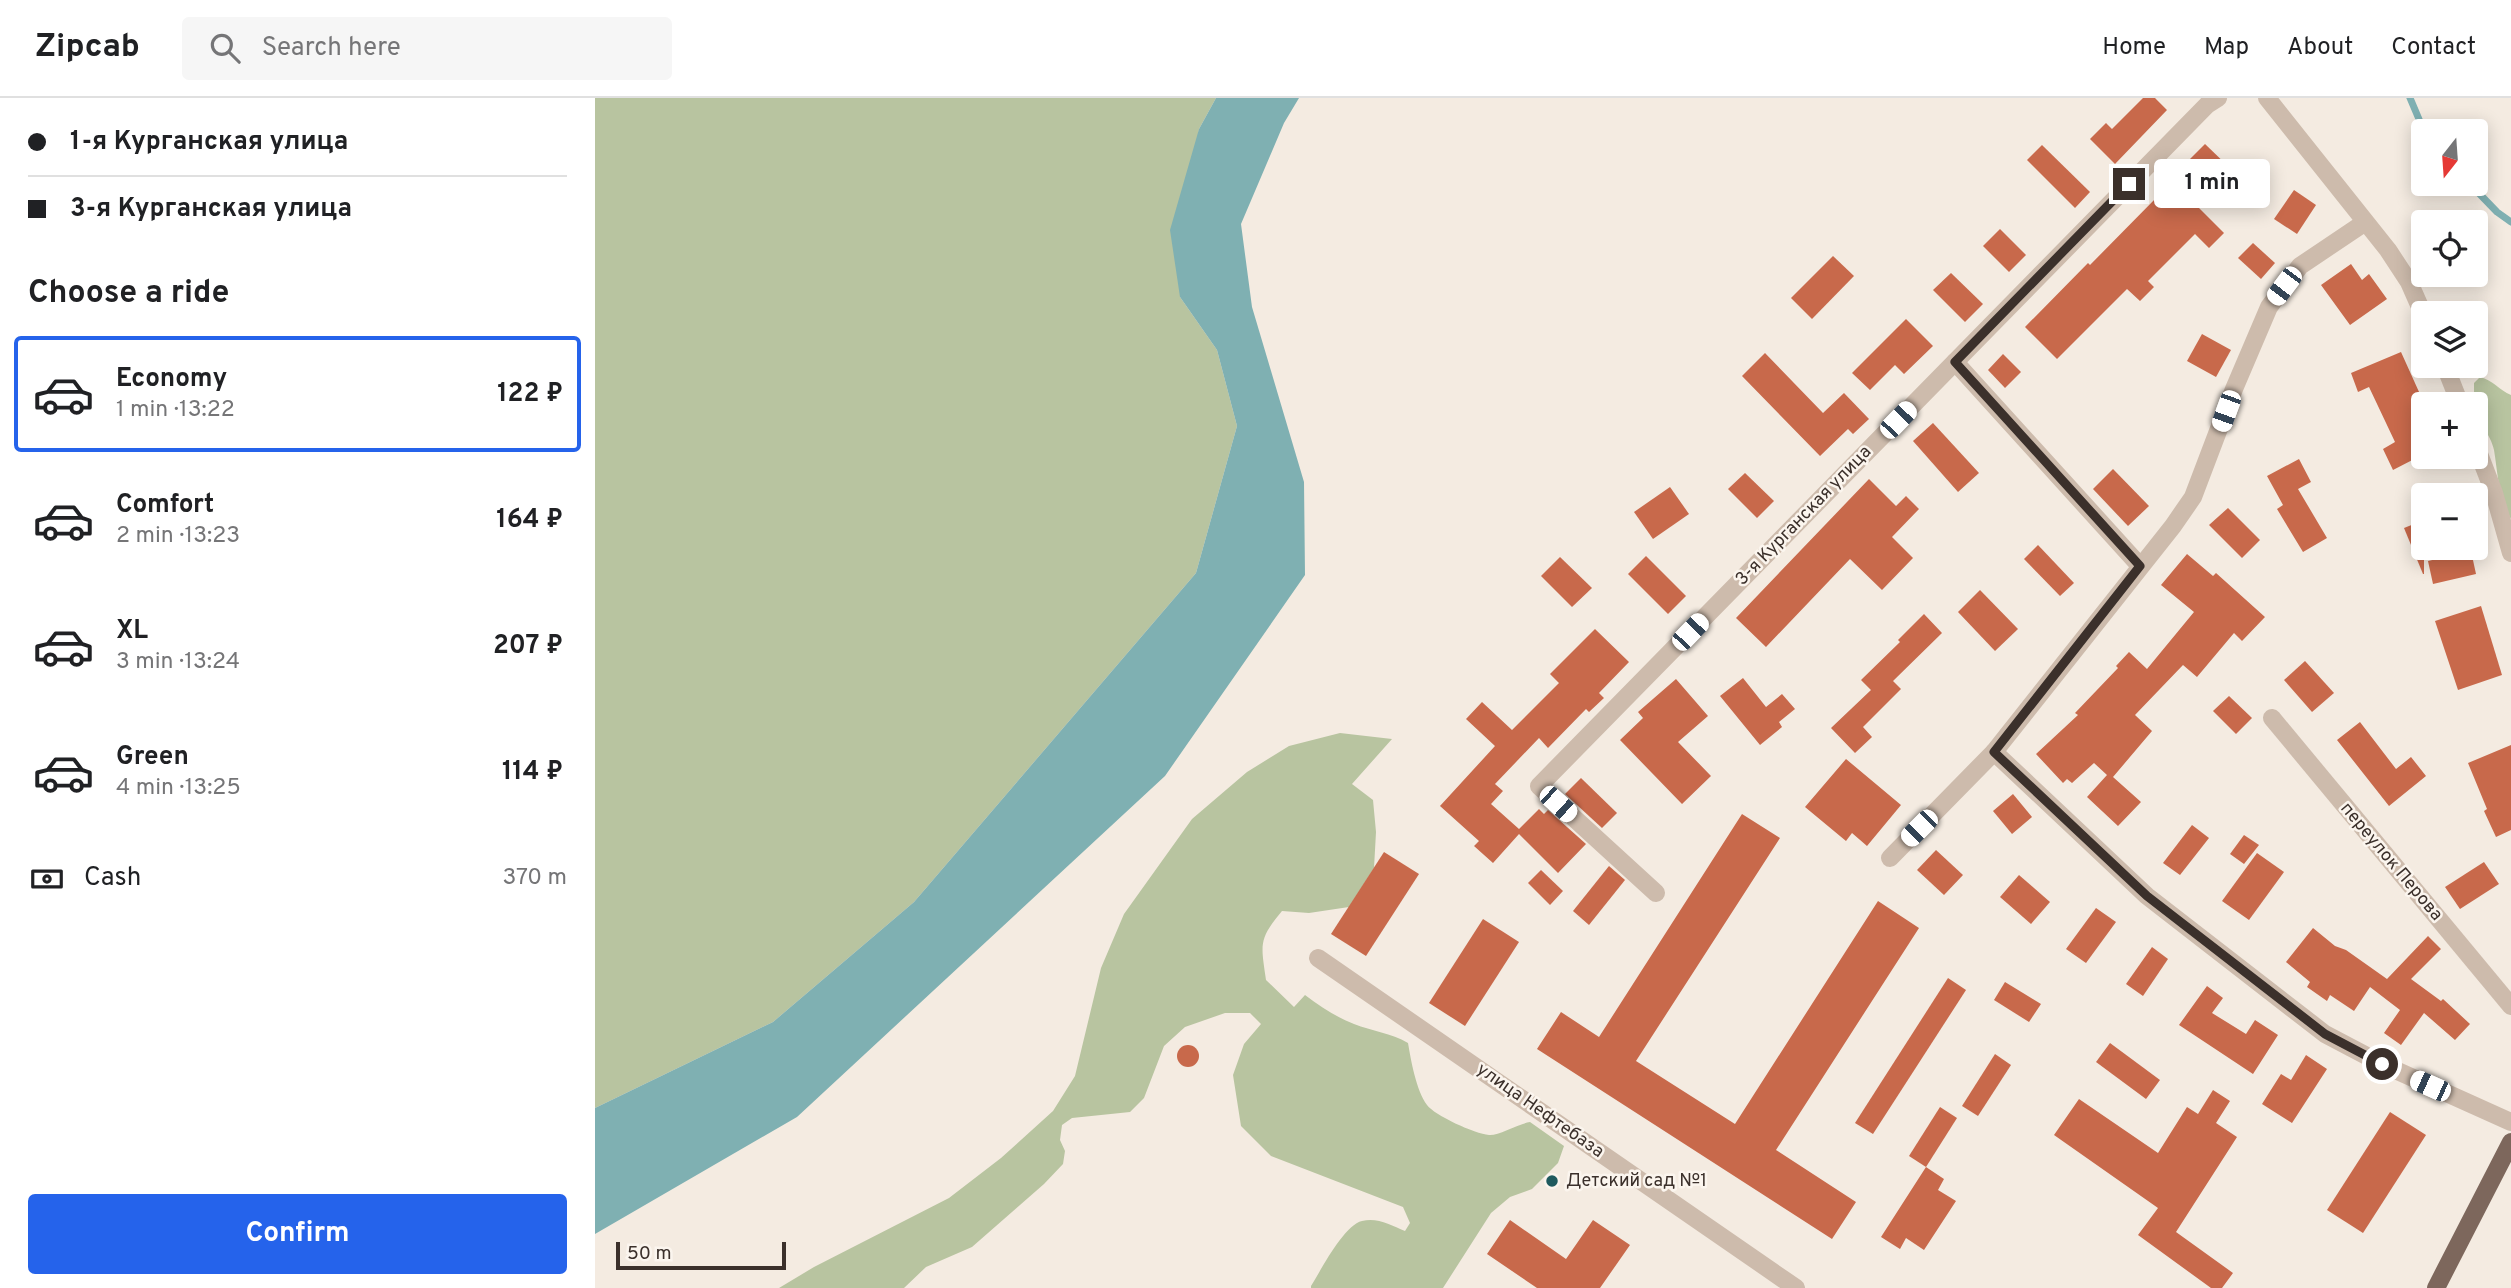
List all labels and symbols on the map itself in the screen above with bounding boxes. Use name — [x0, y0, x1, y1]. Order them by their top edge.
north arrow — [2411, 119, 2489, 196]
callout: 1 min — [2153, 160, 2269, 208]
route end — [2113, 168, 2145, 200]
car — [2263, 263, 2306, 309]
car — [2209, 388, 2244, 434]
car — [1876, 398, 1921, 442]
street label: 3-я Курганская улица — [1731, 441, 1877, 591]
car — [1668, 610, 1713, 654]
car — [1536, 782, 1581, 826]
street label: переулок Перова — [2335, 798, 2447, 926]
car — [1897, 806, 1942, 850]
route start — [2366, 1048, 2398, 1080]
street label: улица Нефтебаза — [1472, 1058, 1608, 1164]
car — [2407, 1068, 2454, 1104]
place label: Детский сад №1 — [1566, 1170, 1707, 1193]
marker: Детский сад №1 — [1544, 1173, 1560, 1189]
scale bar — [616, 1239, 786, 1271]

